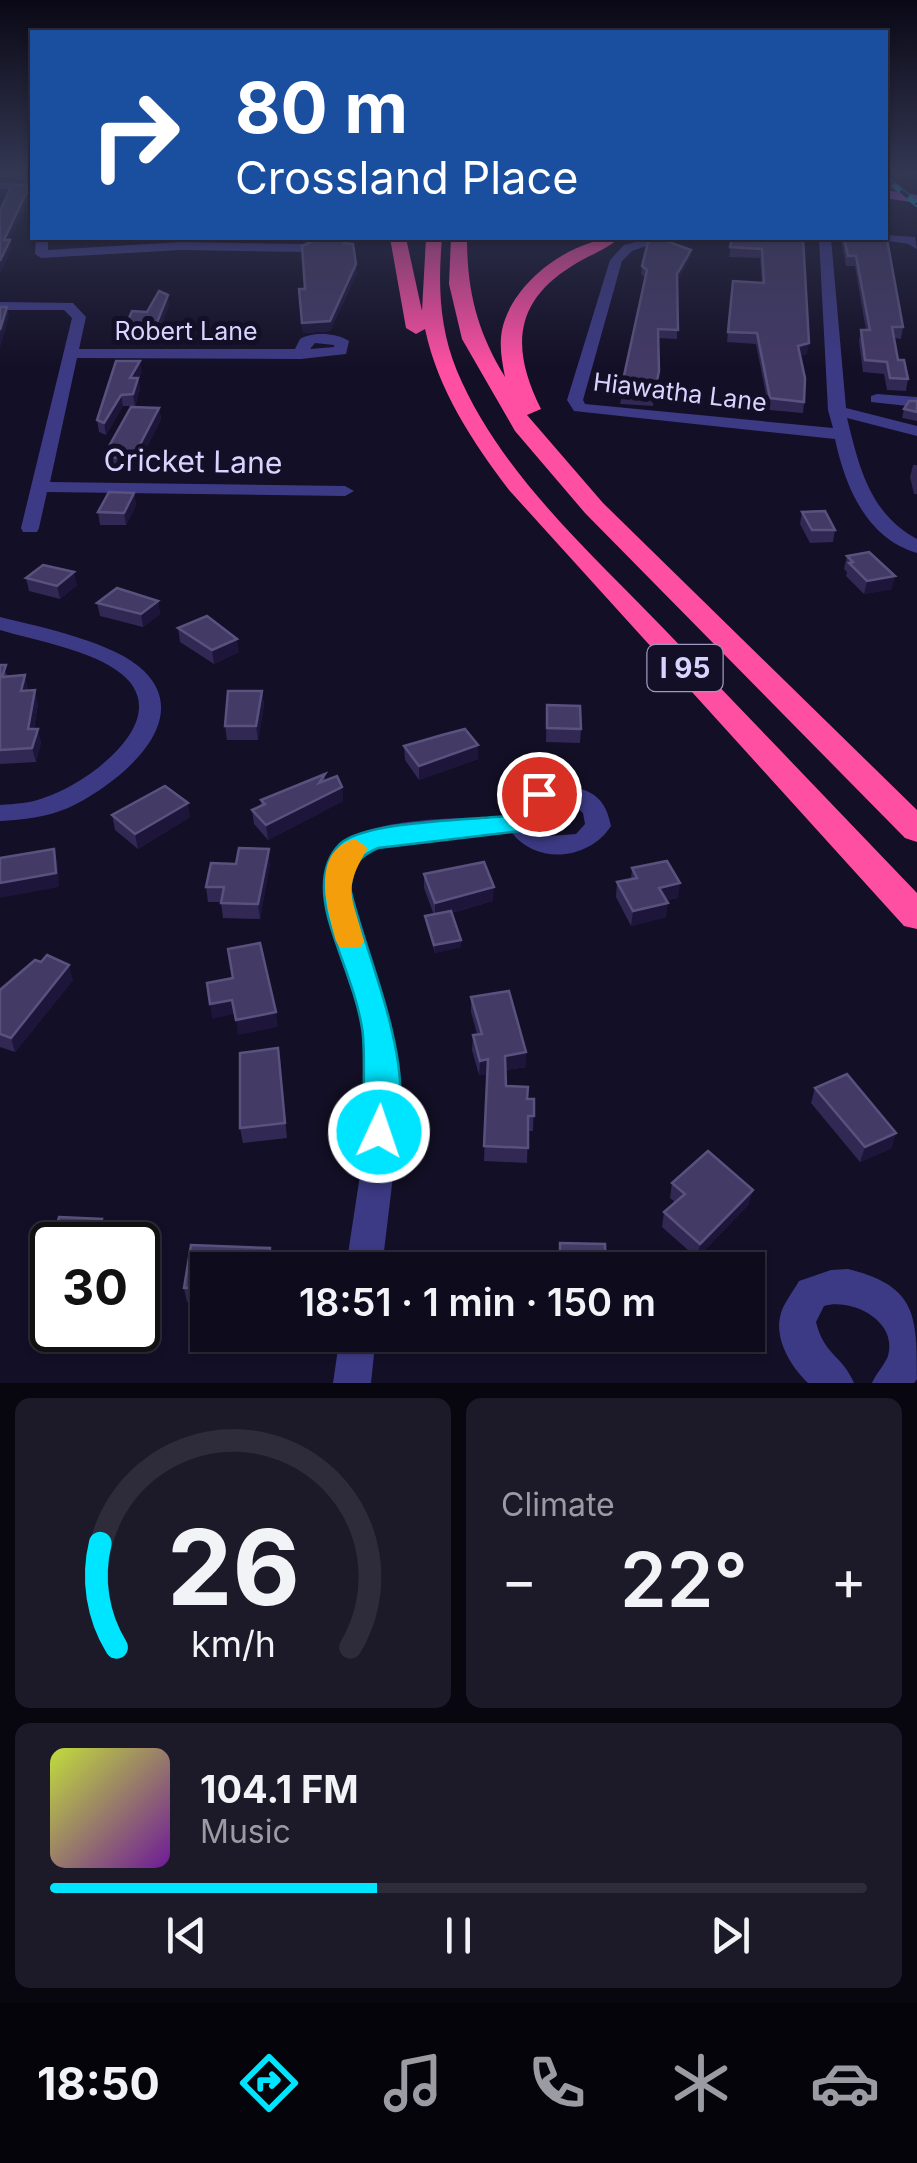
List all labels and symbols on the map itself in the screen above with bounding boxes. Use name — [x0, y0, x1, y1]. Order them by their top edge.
street label: Robert Lane — [114, 316, 258, 346]
street label: Hiawatha Lane — [591, 366, 769, 418]
street label: Cricket Lane — [103, 441, 283, 481]
road number: I 95 — [648, 645, 722, 691]
pin — [497, 752, 582, 837]
position arrow — [327, 1080, 431, 1184]
speed limit sign: 30 — [30, 1222, 160, 1352]

